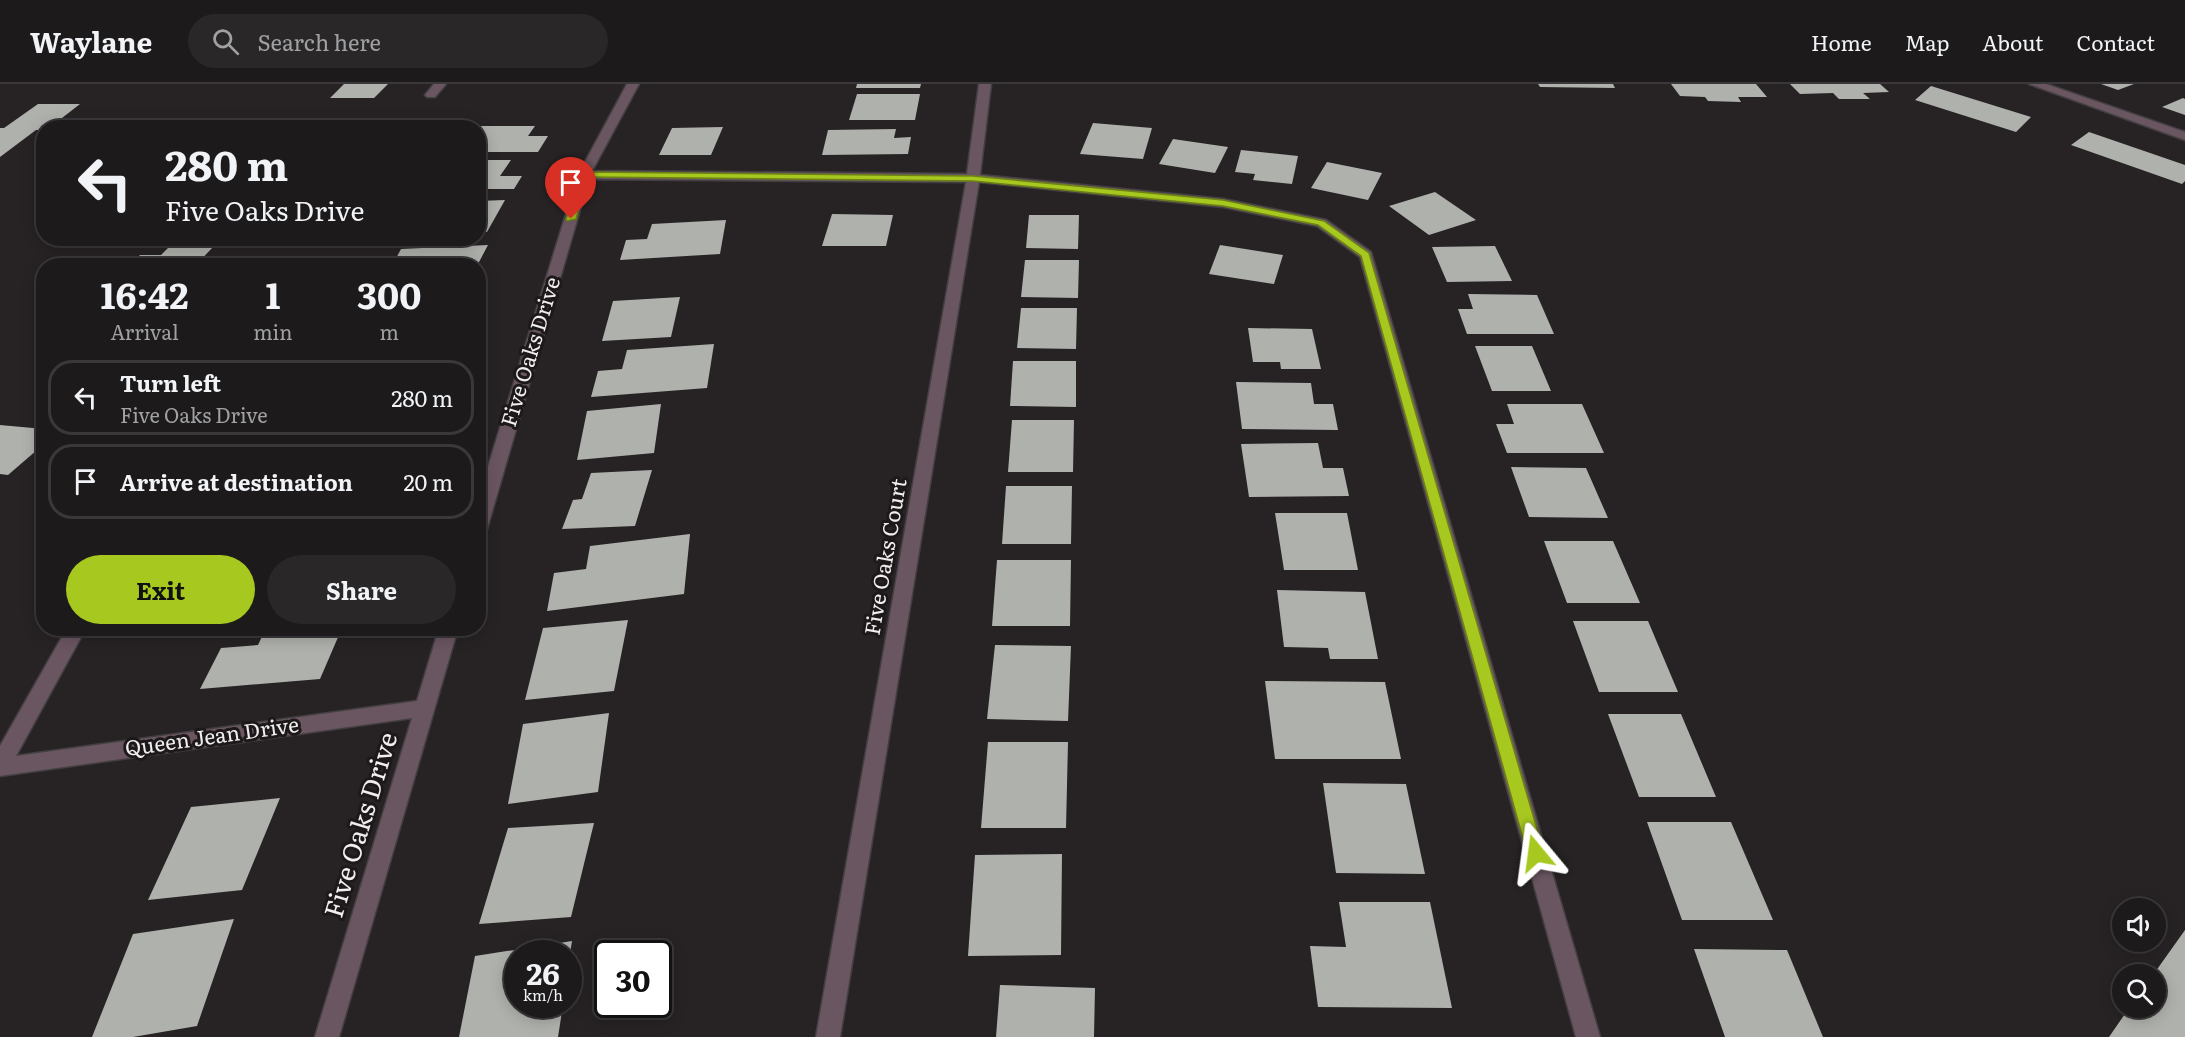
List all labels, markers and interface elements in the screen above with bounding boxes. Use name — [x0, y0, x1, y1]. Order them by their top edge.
search box — [188, 14, 608, 68]
text: Waylane — [30, 20, 152, 62]
icon: search — [209, 25, 242, 58]
text: Search here — [257, 25, 381, 58]
text: Home — [1811, 26, 1872, 57]
text: Map — [1905, 26, 1949, 57]
text: About — [1982, 26, 2044, 57]
text: Contact — [2077, 26, 2155, 57]
text: 280 m — [165, 132, 288, 194]
icon: left — [66, 144, 144, 222]
pin — [545, 157, 596, 219]
icon: arrive — [554, 166, 587, 199]
text: Five Oaks Drive — [165, 189, 364, 229]
text: 16:42 — [101, 267, 189, 320]
text: 1 — [265, 267, 280, 320]
text: 300 — [357, 267, 421, 320]
street label: Five Oaks Drive — [491, 272, 566, 430]
text: Arrival — [110, 316, 179, 346]
text: min — [253, 316, 293, 346]
text: m — [380, 316, 399, 346]
text: Turn left — [120, 366, 221, 399]
icon: left — [69, 381, 102, 414]
text: 280 m — [391, 381, 453, 414]
text: Five Oaks Drive — [120, 399, 268, 429]
icon: arrive — [69, 465, 102, 498]
text: Arrive at destination — [120, 465, 353, 498]
text: 20 m — [403, 465, 453, 498]
street label: Five Oaks Court — [855, 475, 913, 637]
button: Exit — [66, 555, 255, 624]
button: Share — [267, 555, 456, 624]
street label: Queen Jean Drive — [123, 707, 301, 762]
street label: Five Oaks Drive — [312, 727, 405, 922]
position arrow — [1504, 821, 1568, 885]
map controls — [2112, 898, 2166, 1018]
button: sound — [2112, 898, 2166, 952]
speed limit sign: 30 — [594, 940, 672, 1018]
text: 26 — [526, 950, 560, 994]
button: search — [2112, 964, 2166, 1018]
text: km/h — [523, 983, 563, 1006]

